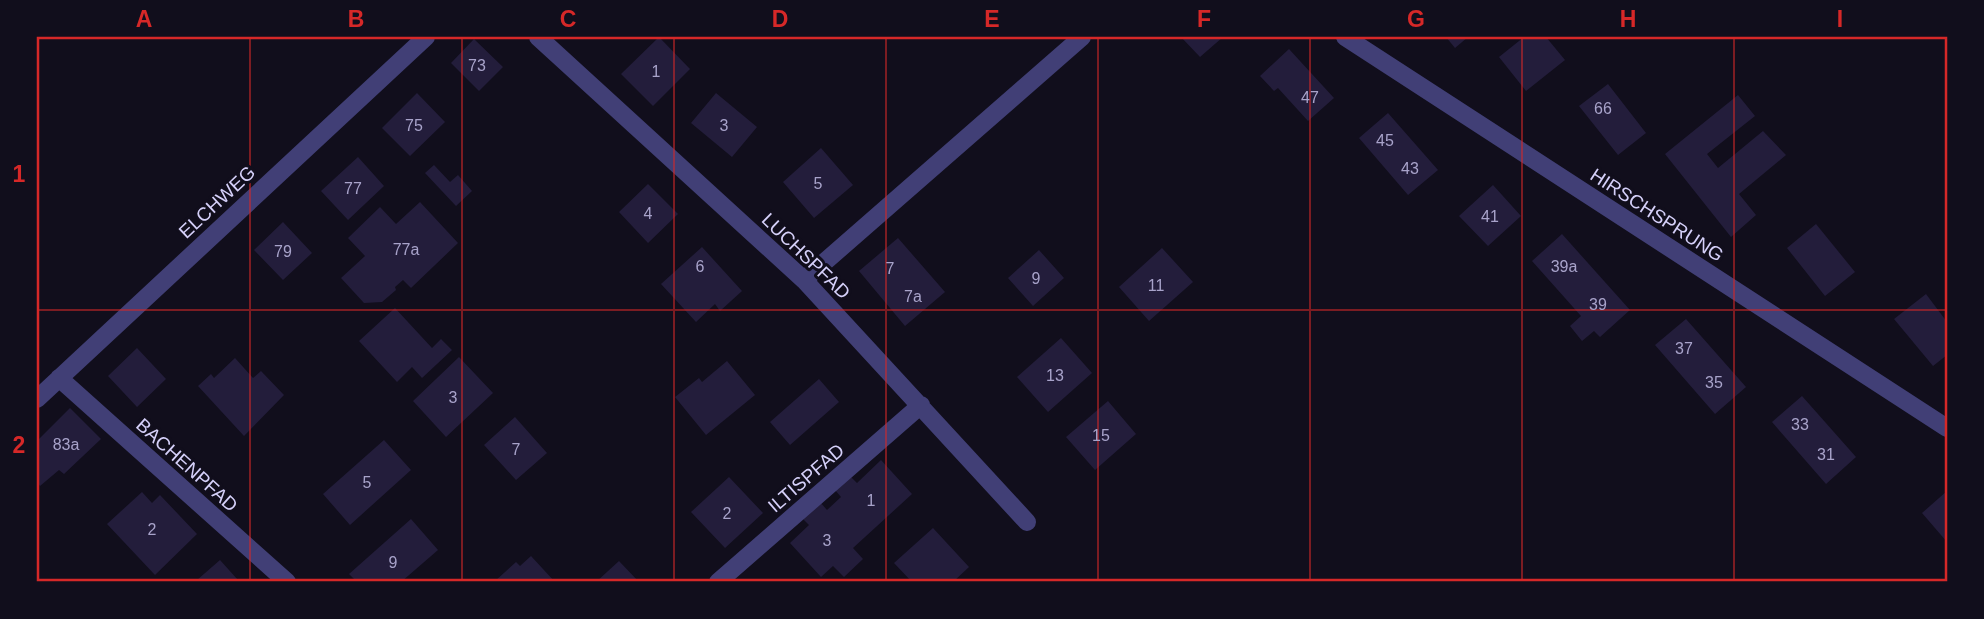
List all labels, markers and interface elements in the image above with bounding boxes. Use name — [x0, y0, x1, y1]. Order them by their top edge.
text: A — [136, 6, 152, 32]
text: B — [348, 6, 364, 32]
text: C — [560, 6, 576, 32]
text: D — [772, 6, 788, 32]
text: E — [984, 6, 1000, 32]
text: F — [1197, 6, 1211, 32]
text: G — [1407, 6, 1425, 32]
text: H — [1620, 6, 1636, 32]
text: I — [1837, 6, 1843, 32]
house number: 73 — [468, 57, 486, 74]
house number: 1 — [652, 63, 661, 80]
house number: 47 — [1301, 89, 1319, 106]
house number: 66 — [1594, 100, 1612, 117]
house number: 75 — [405, 117, 423, 134]
house number: 3 — [720, 117, 729, 134]
house number: 45 — [1376, 132, 1394, 149]
house number: 43 — [1401, 160, 1419, 177]
text: 1 — [13, 161, 26, 187]
street label: ELCHWEG — [175, 162, 259, 242]
street label: HIRSCHSPRUNG — [1587, 164, 1727, 266]
house number: 5 — [814, 175, 823, 192]
house number: 77 — [344, 180, 362, 197]
house number: 4 — [644, 205, 653, 222]
house number: 41 — [1481, 208, 1499, 225]
street label: LUCHSPFAD — [758, 209, 854, 303]
house number: 77a — [393, 241, 419, 258]
house number: 79 — [274, 243, 292, 260]
house number: 6 — [696, 258, 705, 275]
house number: 39a — [1551, 258, 1577, 275]
house number: 7 — [886, 260, 895, 277]
house number: 9 — [1032, 270, 1041, 287]
house number: 11 — [1148, 277, 1164, 294]
house number: 7a — [904, 288, 922, 305]
house number: 39 — [1589, 296, 1607, 313]
house number: 37 — [1675, 340, 1693, 357]
house number: 13 — [1046, 367, 1064, 384]
house number: 35 — [1705, 374, 1723, 391]
house number: 3 — [449, 389, 458, 406]
street label: BACHENPFAD — [132, 414, 242, 516]
house number: 33 — [1791, 416, 1809, 433]
house number: 15 — [1092, 427, 1110, 444]
text: 2 — [13, 432, 25, 458]
house number: 83a — [53, 436, 79, 453]
street label: ILTISPFAD — [764, 439, 848, 517]
house number: 7 — [512, 441, 521, 458]
house number: 31 — [1817, 446, 1835, 463]
house number: 5 — [363, 474, 372, 491]
house number: 1 — [867, 492, 876, 509]
house number: 2 — [723, 505, 732, 522]
house number: 2 — [148, 521, 157, 538]
house number: 3 — [823, 532, 832, 549]
house number: 9 — [389, 554, 398, 571]

